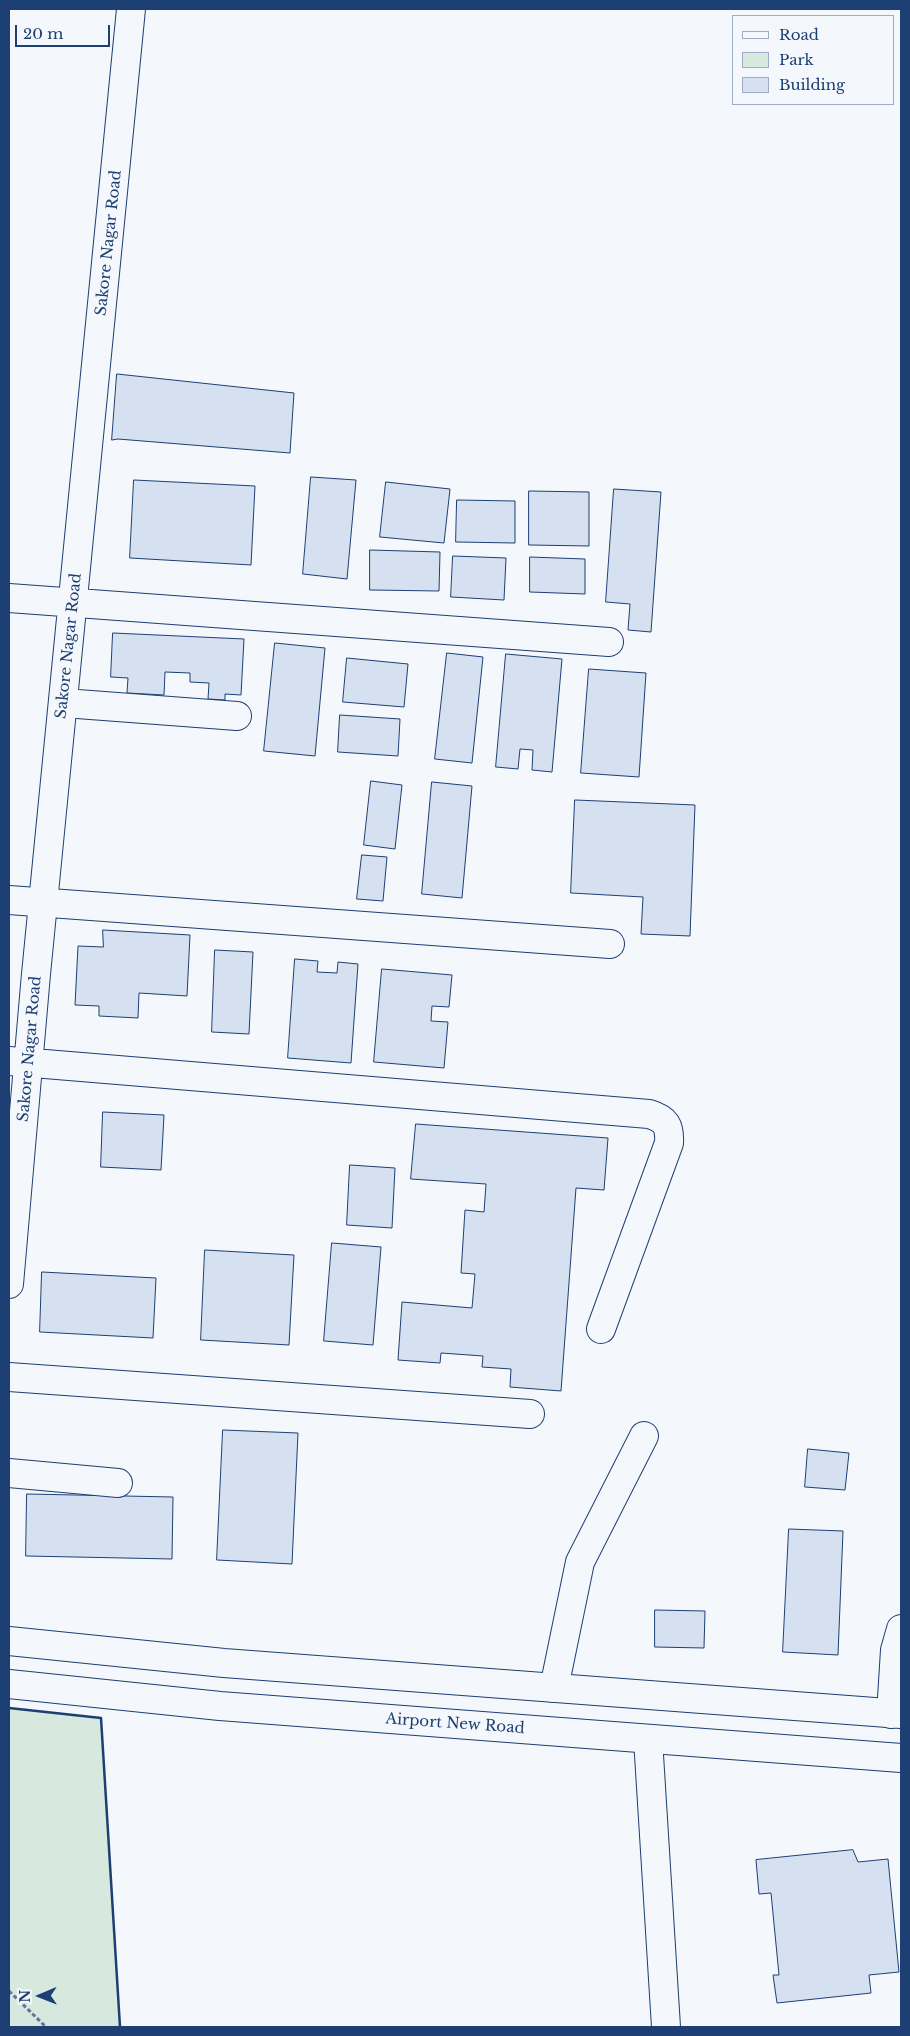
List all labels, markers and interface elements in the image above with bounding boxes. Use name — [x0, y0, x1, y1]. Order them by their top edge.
scale bar — [18, 15, 112, 47]
legend — [732, 15, 895, 105]
text: 20 m — [23, 24, 63, 43]
text: Road — [779, 25, 819, 44]
text: Park — [779, 50, 814, 69]
text: Building — [779, 75, 845, 94]
street label: Sakore Nagar Road — [92, 169, 126, 317]
street label: Sakore Nagar Road — [52, 572, 86, 720]
street label: Sakore Nagar Road — [15, 975, 45, 1123]
street label: Airport New Road — [385, 1710, 525, 1738]
north arrow — [15, 1971, 65, 2021]
text: N — [16, 1990, 34, 2003]

